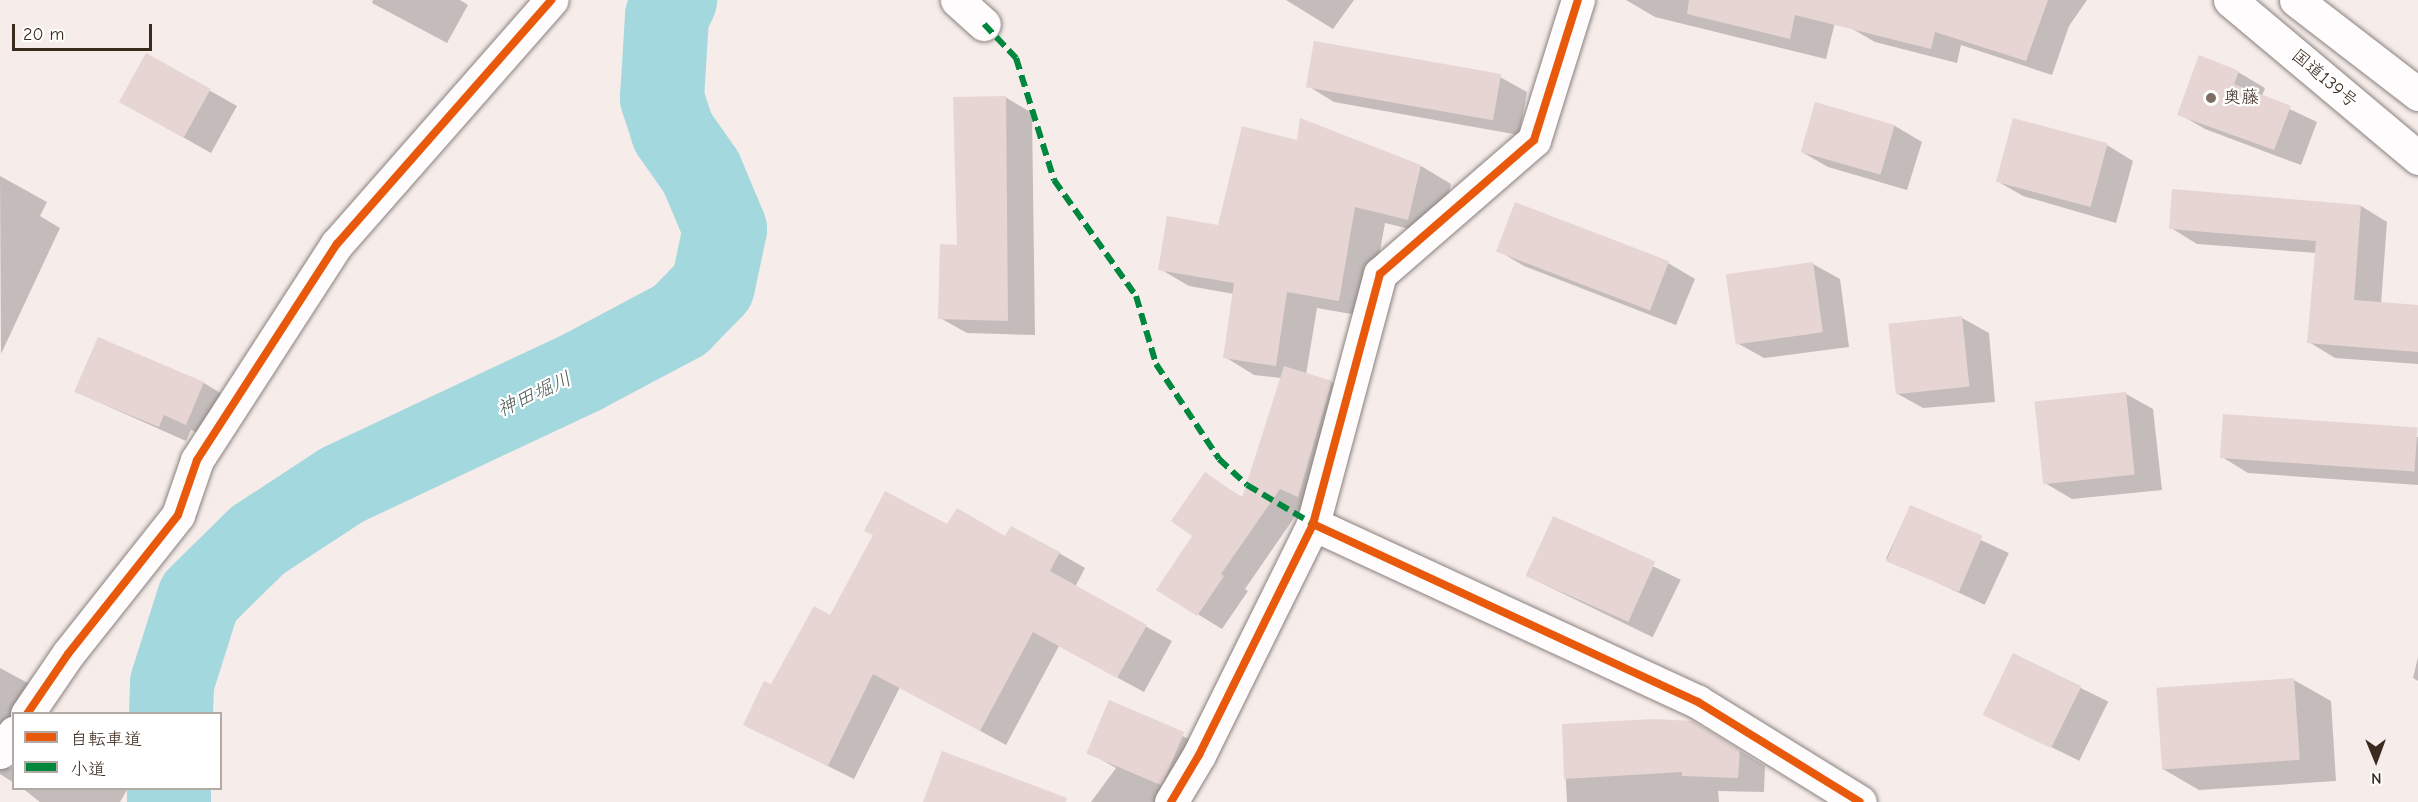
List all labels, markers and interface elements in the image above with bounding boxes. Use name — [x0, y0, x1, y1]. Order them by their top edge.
scale bar — [15, 12, 154, 50]
text: 20 m — [23, 24, 64, 45]
street label: 国道139号 — [2286, 45, 2362, 113]
place label: 奥藤 — [2223, 87, 2259, 109]
marker: 奥藤 — [2204, 91, 2218, 105]
water label: 神田堀川 — [493, 366, 575, 422]
legend — [12, 712, 222, 790]
text: 自転車道 — [70, 729, 142, 750]
north arrow — [2346, 730, 2406, 790]
text: 小道 — [70, 759, 106, 780]
text: N — [2371, 769, 2382, 787]

